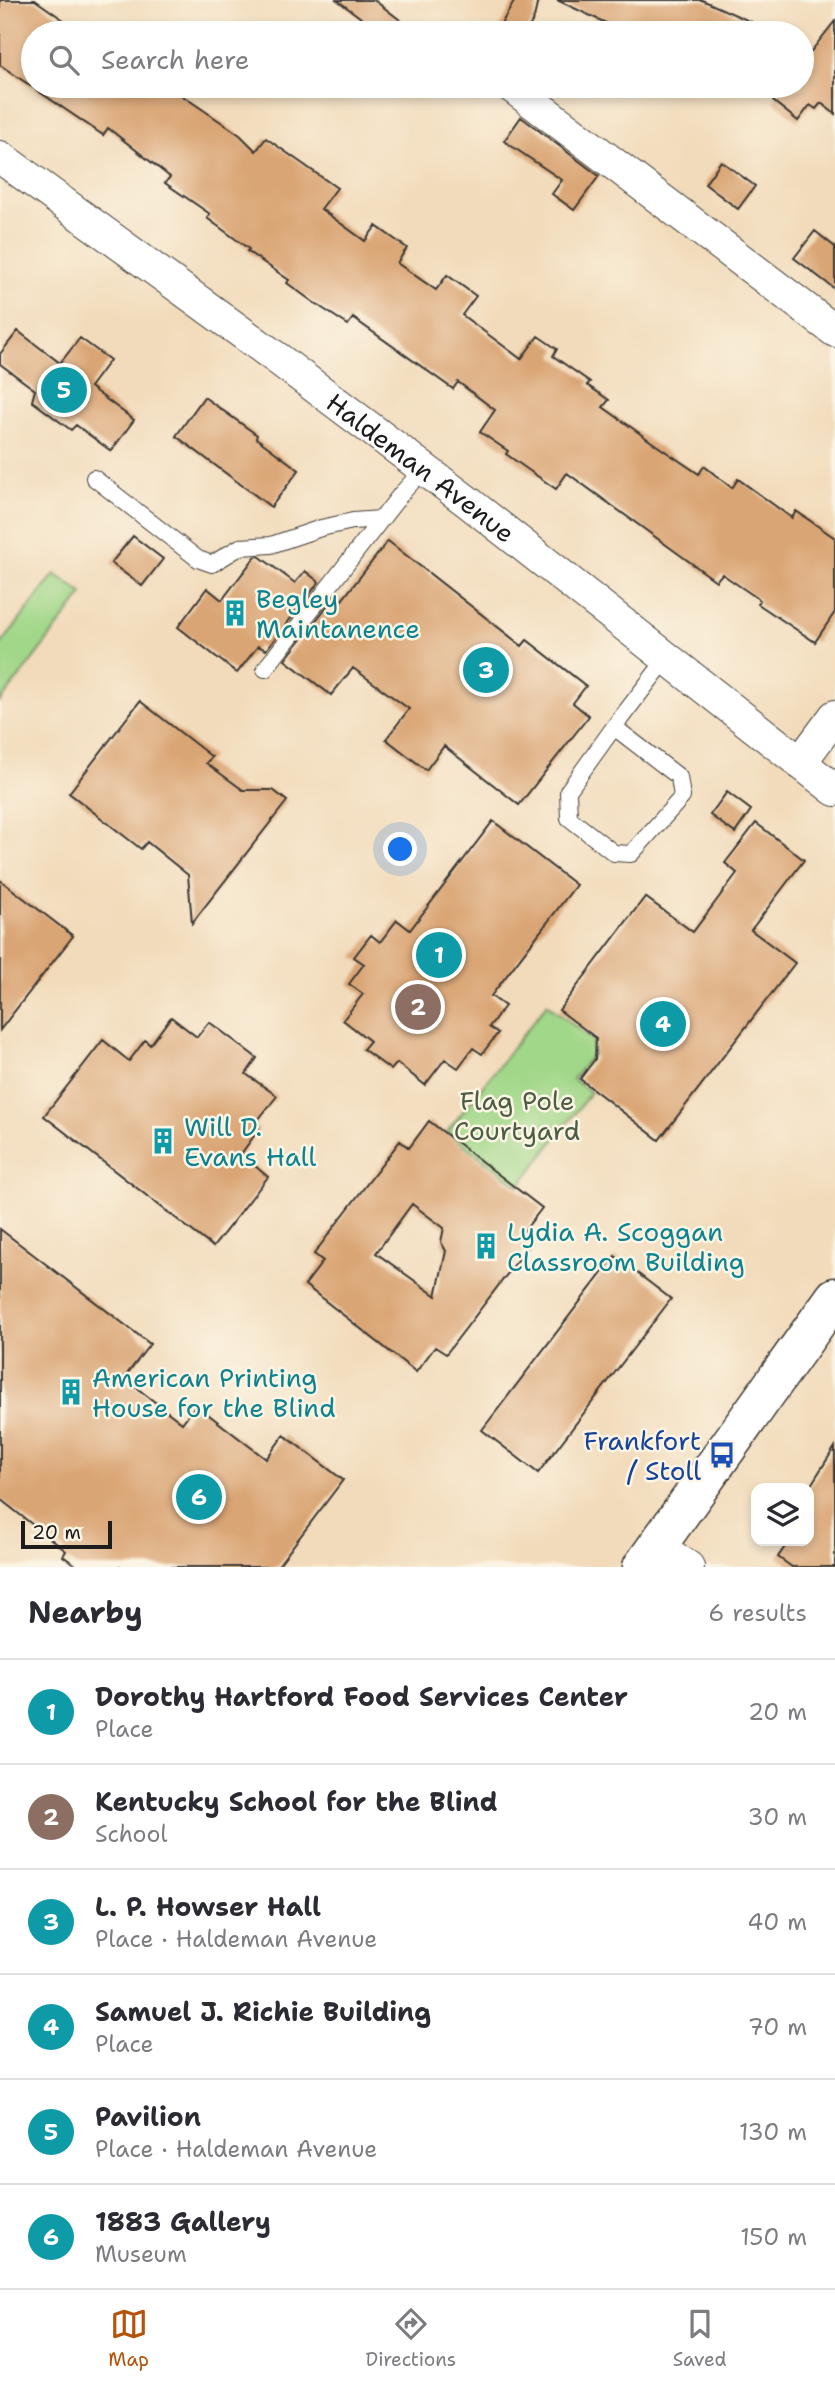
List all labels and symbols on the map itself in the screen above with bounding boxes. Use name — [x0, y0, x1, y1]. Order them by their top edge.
pin: 5 — [41, 364, 87, 416]
street label: Haldeman Avenue — [320, 384, 523, 550]
place label: Begley Maintanence — [256, 581, 420, 646]
building icon: Begley Maintanence — [220, 598, 250, 628]
pin: 3 — [463, 644, 509, 696]
your location — [383, 832, 417, 866]
pin: 1 — [416, 929, 462, 981]
pin: 2 — [395, 981, 441, 1033]
pin: 4 — [640, 998, 686, 1050]
park label: Flag Pole Courtyard — [454, 1083, 580, 1148]
place label: Will D. Evans Hall — [184, 1109, 317, 1174]
building icon: Will D. Evans Hall — [148, 1126, 178, 1156]
place label: Lydia A. Scoggan Classroom Building — [507, 1214, 745, 1279]
building icon: Lydia A. Scoggan Classroom Building — [471, 1231, 501, 1261]
place label: American Printing House for the Blind — [92, 1360, 336, 1425]
building icon: American Printing House for the Blind — [56, 1377, 86, 1407]
place label: Frankfort / Stoll — [584, 1423, 701, 1488]
bus stop icon: Frankfort / Stoll — [707, 1440, 737, 1470]
pin: 6 — [176, 1471, 222, 1523]
scale bar — [21, 1518, 112, 1550]

